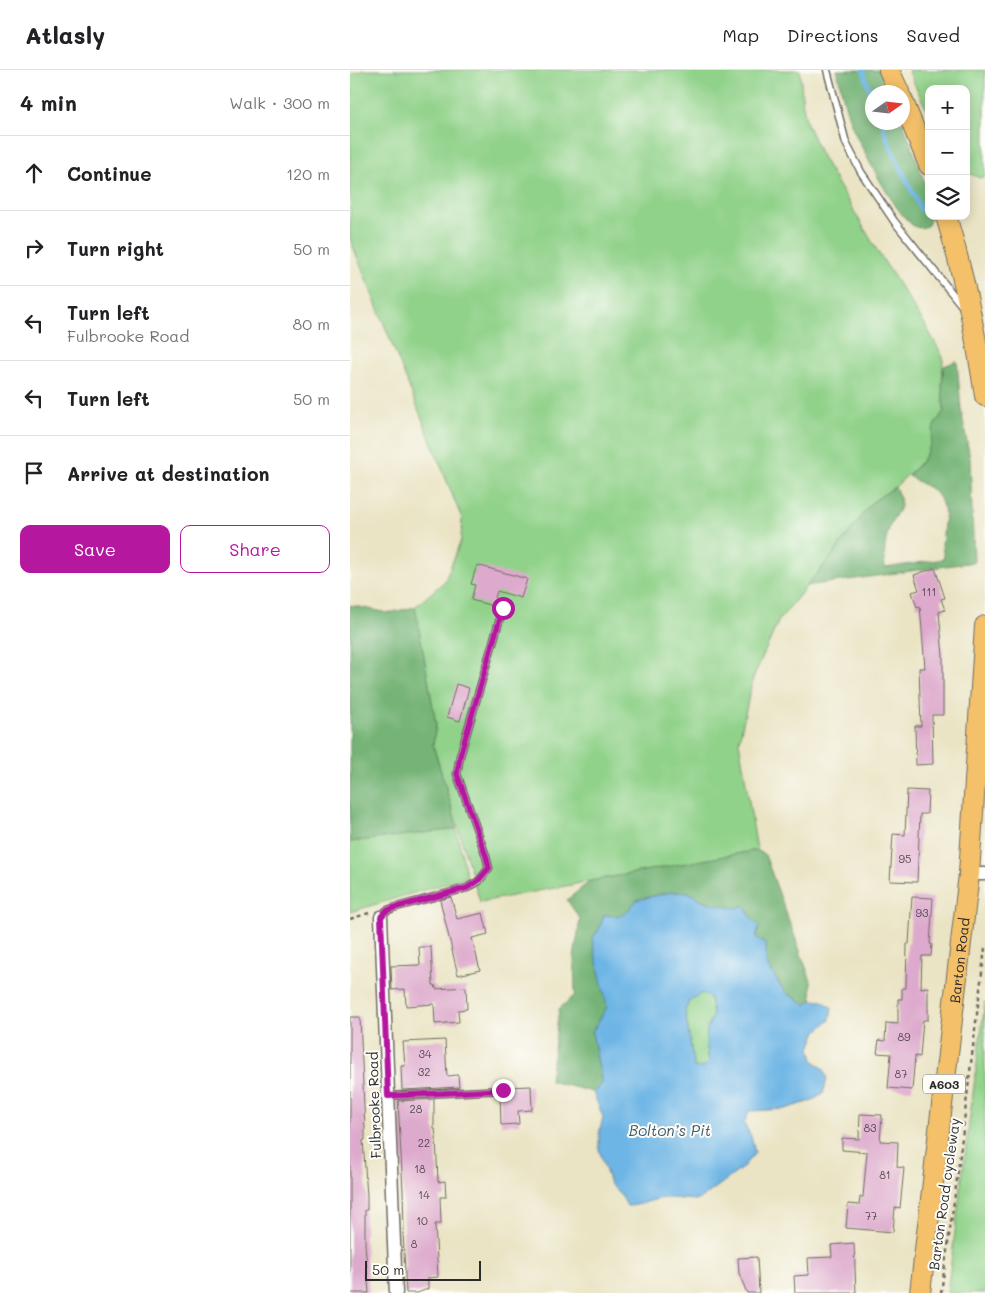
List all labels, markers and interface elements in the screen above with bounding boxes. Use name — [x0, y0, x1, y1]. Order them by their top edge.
text: Atlasly — [25, 19, 105, 50]
text: Map — [722, 23, 759, 47]
text: Directions — [787, 23, 879, 47]
text: Saved — [907, 23, 960, 47]
north arrow — [865, 85, 910, 130]
map controls — [925, 85, 970, 220]
button: + — [925, 85, 970, 130]
text: 4 min — [20, 89, 77, 116]
text: Walk · 300 m — [229, 92, 330, 113]
button: − — [925, 130, 970, 175]
icon: ahead — [20, 159, 48, 187]
text: Continue — [67, 161, 152, 186]
text: 120 m — [286, 163, 330, 184]
button: layers — [925, 175, 970, 220]
icon: right — [20, 234, 48, 262]
text: Turn right — [67, 236, 164, 261]
text: 50 m — [293, 238, 330, 259]
text: Turn left — [67, 300, 150, 325]
icon: left — [20, 309, 48, 337]
text: 80 m — [293, 313, 330, 334]
text: Fulbrooke Road — [67, 325, 189, 346]
icon: left — [20, 384, 48, 412]
text: Turn left — [67, 386, 150, 411]
text: 50 m — [293, 388, 330, 409]
icon: arrive — [20, 459, 48, 487]
text: Arrive at destination — [67, 461, 270, 486]
button: Save — [20, 525, 170, 573]
button: Share — [180, 525, 330, 573]
house number: 111 — [922, 584, 936, 599]
route start — [492, 597, 515, 620]
house number: 95 — [899, 851, 911, 866]
house number: 93 — [916, 905, 929, 920]
street label: Barton Road — [944, 916, 973, 1004]
house number: 89 — [897, 1029, 911, 1044]
house number: 34 — [419, 1046, 432, 1061]
street label: Fulbrooke Road — [363, 1051, 385, 1159]
house number: 32 — [418, 1064, 430, 1079]
house number: 87 — [895, 1066, 907, 1081]
road number: A603 — [923, 1074, 965, 1094]
route end — [492, 1079, 515, 1102]
house number: 28 — [410, 1101, 423, 1116]
street label: Barton Road cycleway — [924, 1117, 964, 1271]
water label: Bolton’s Pit — [629, 1120, 711, 1140]
house number: 83 — [863, 1120, 877, 1135]
house number: 22 — [418, 1135, 430, 1150]
house number: 18 — [414, 1161, 426, 1176]
house number: 81 — [879, 1167, 891, 1182]
house number: 14 — [418, 1187, 430, 1202]
house number: 77 — [865, 1208, 877, 1223]
house number: 10 — [416, 1213, 428, 1228]
house number: 8 — [411, 1236, 418, 1251]
scale bar — [365, 1258, 481, 1281]
text: 50 m — [372, 1260, 404, 1279]

